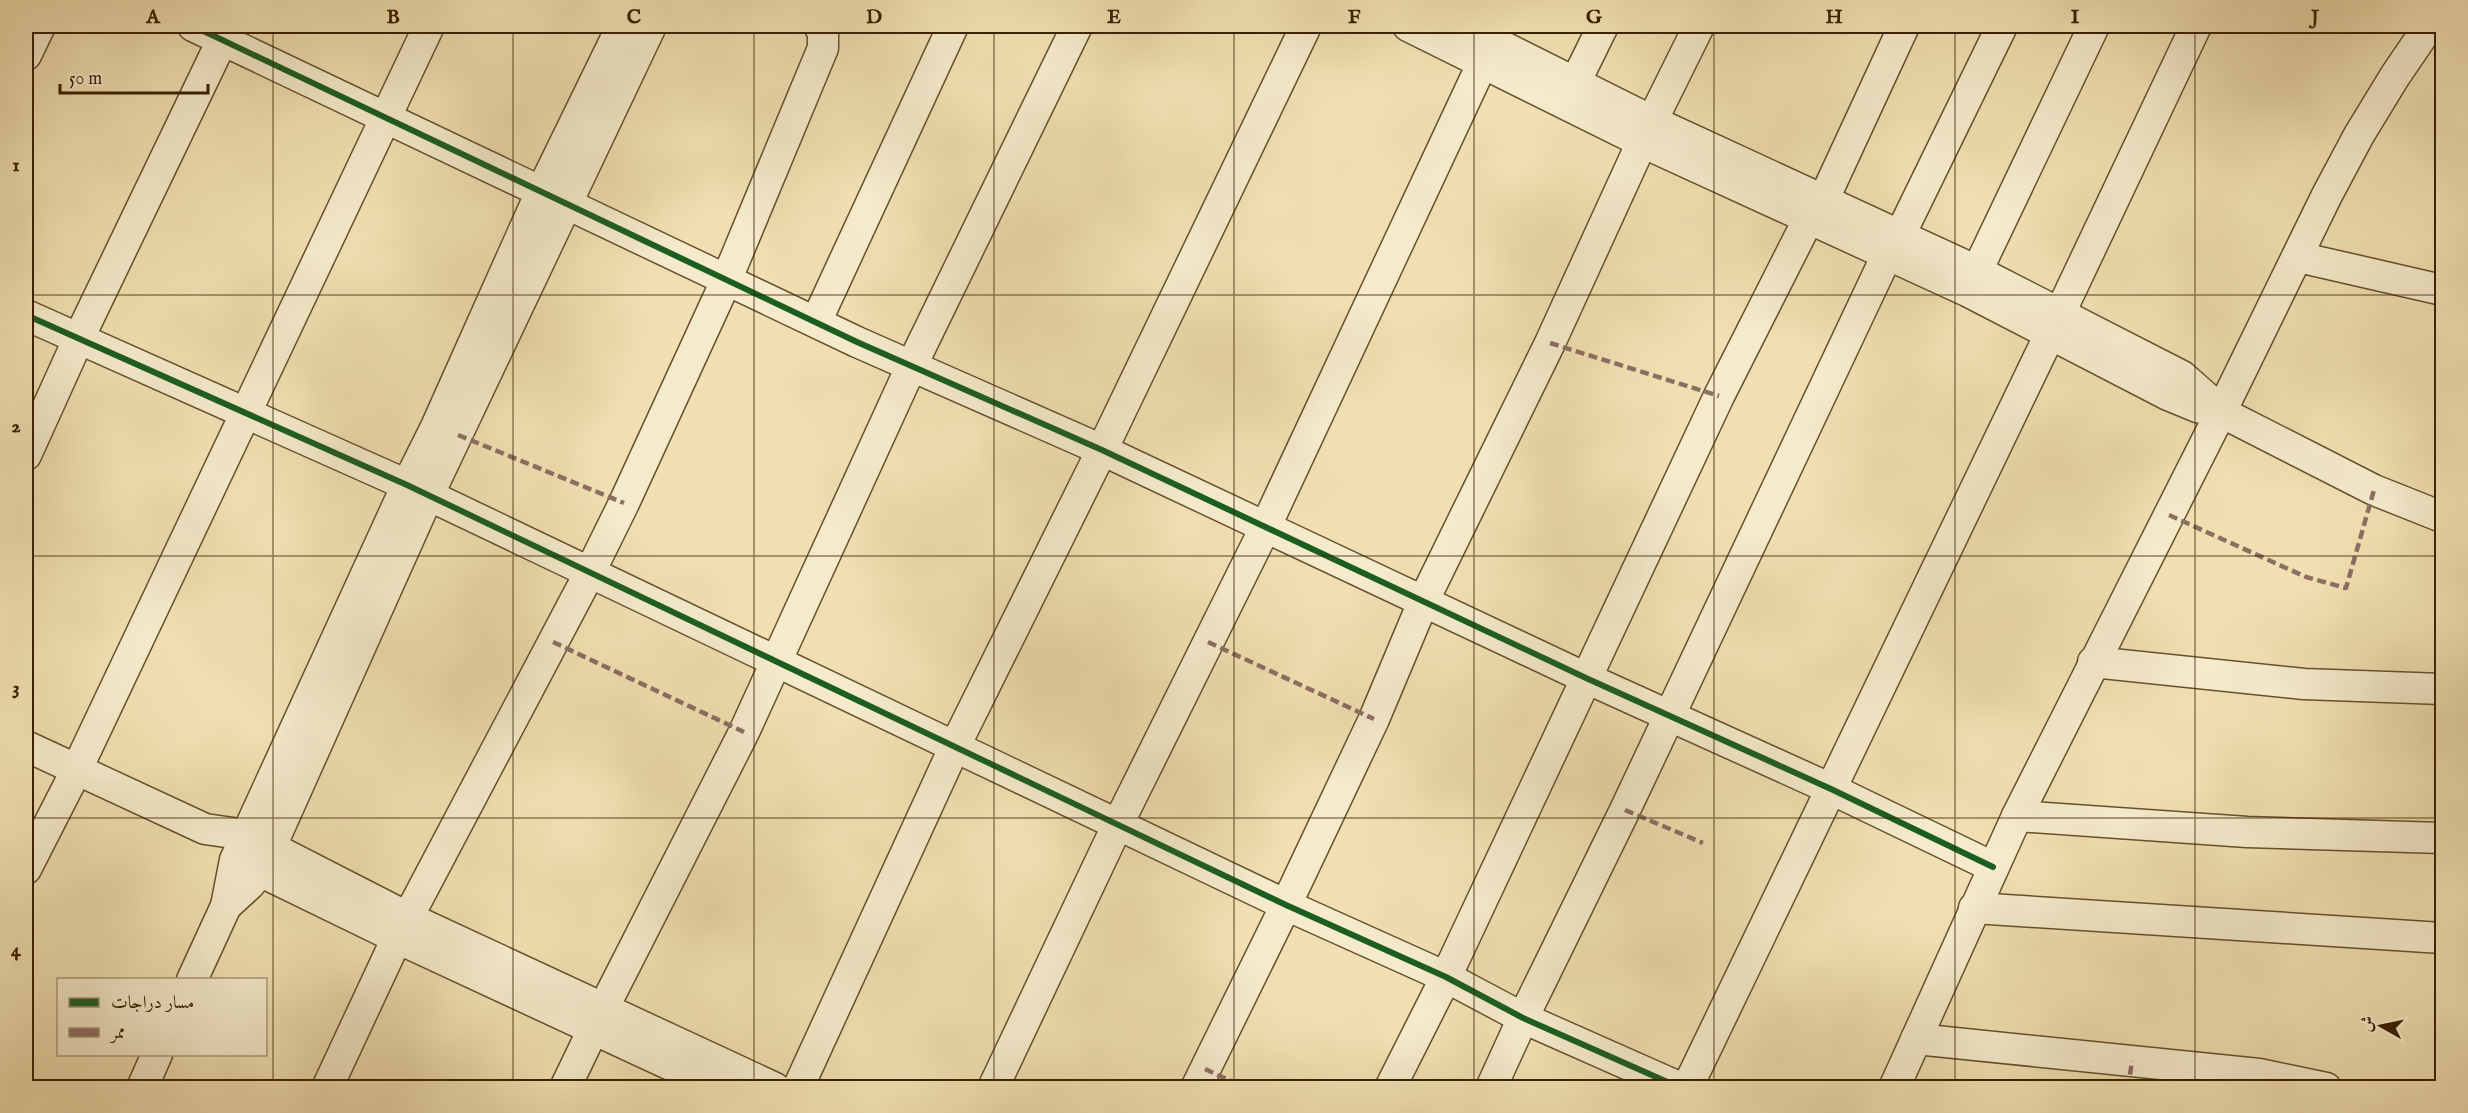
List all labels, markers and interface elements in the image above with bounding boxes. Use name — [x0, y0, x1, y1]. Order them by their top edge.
text: A — [145, 5, 161, 30]
text: B — [386, 5, 400, 30]
text: C — [627, 5, 641, 30]
text: D — [866, 5, 882, 30]
text: E — [1107, 5, 1121, 30]
text: F — [1348, 5, 1361, 30]
text: G — [1586, 5, 1603, 30]
text: H — [1825, 5, 1843, 30]
text: I — [2071, 5, 2080, 30]
text: J — [2308, 5, 2320, 30]
scale bar — [60, 57, 208, 95]
text: 50 m — [69, 68, 102, 91]
text: 1 — [12, 153, 20, 178]
text: 2 — [11, 414, 21, 439]
text: 3 — [12, 676, 20, 701]
text: 4 — [11, 938, 22, 963]
legend — [57, 978, 267, 1056]
text: مسار دراجات — [111, 992, 194, 1015]
north arrow — [2351, 996, 2411, 1056]
text: ش — [2357, 1015, 2379, 1033]
text: ممر — [109, 1022, 125, 1045]

